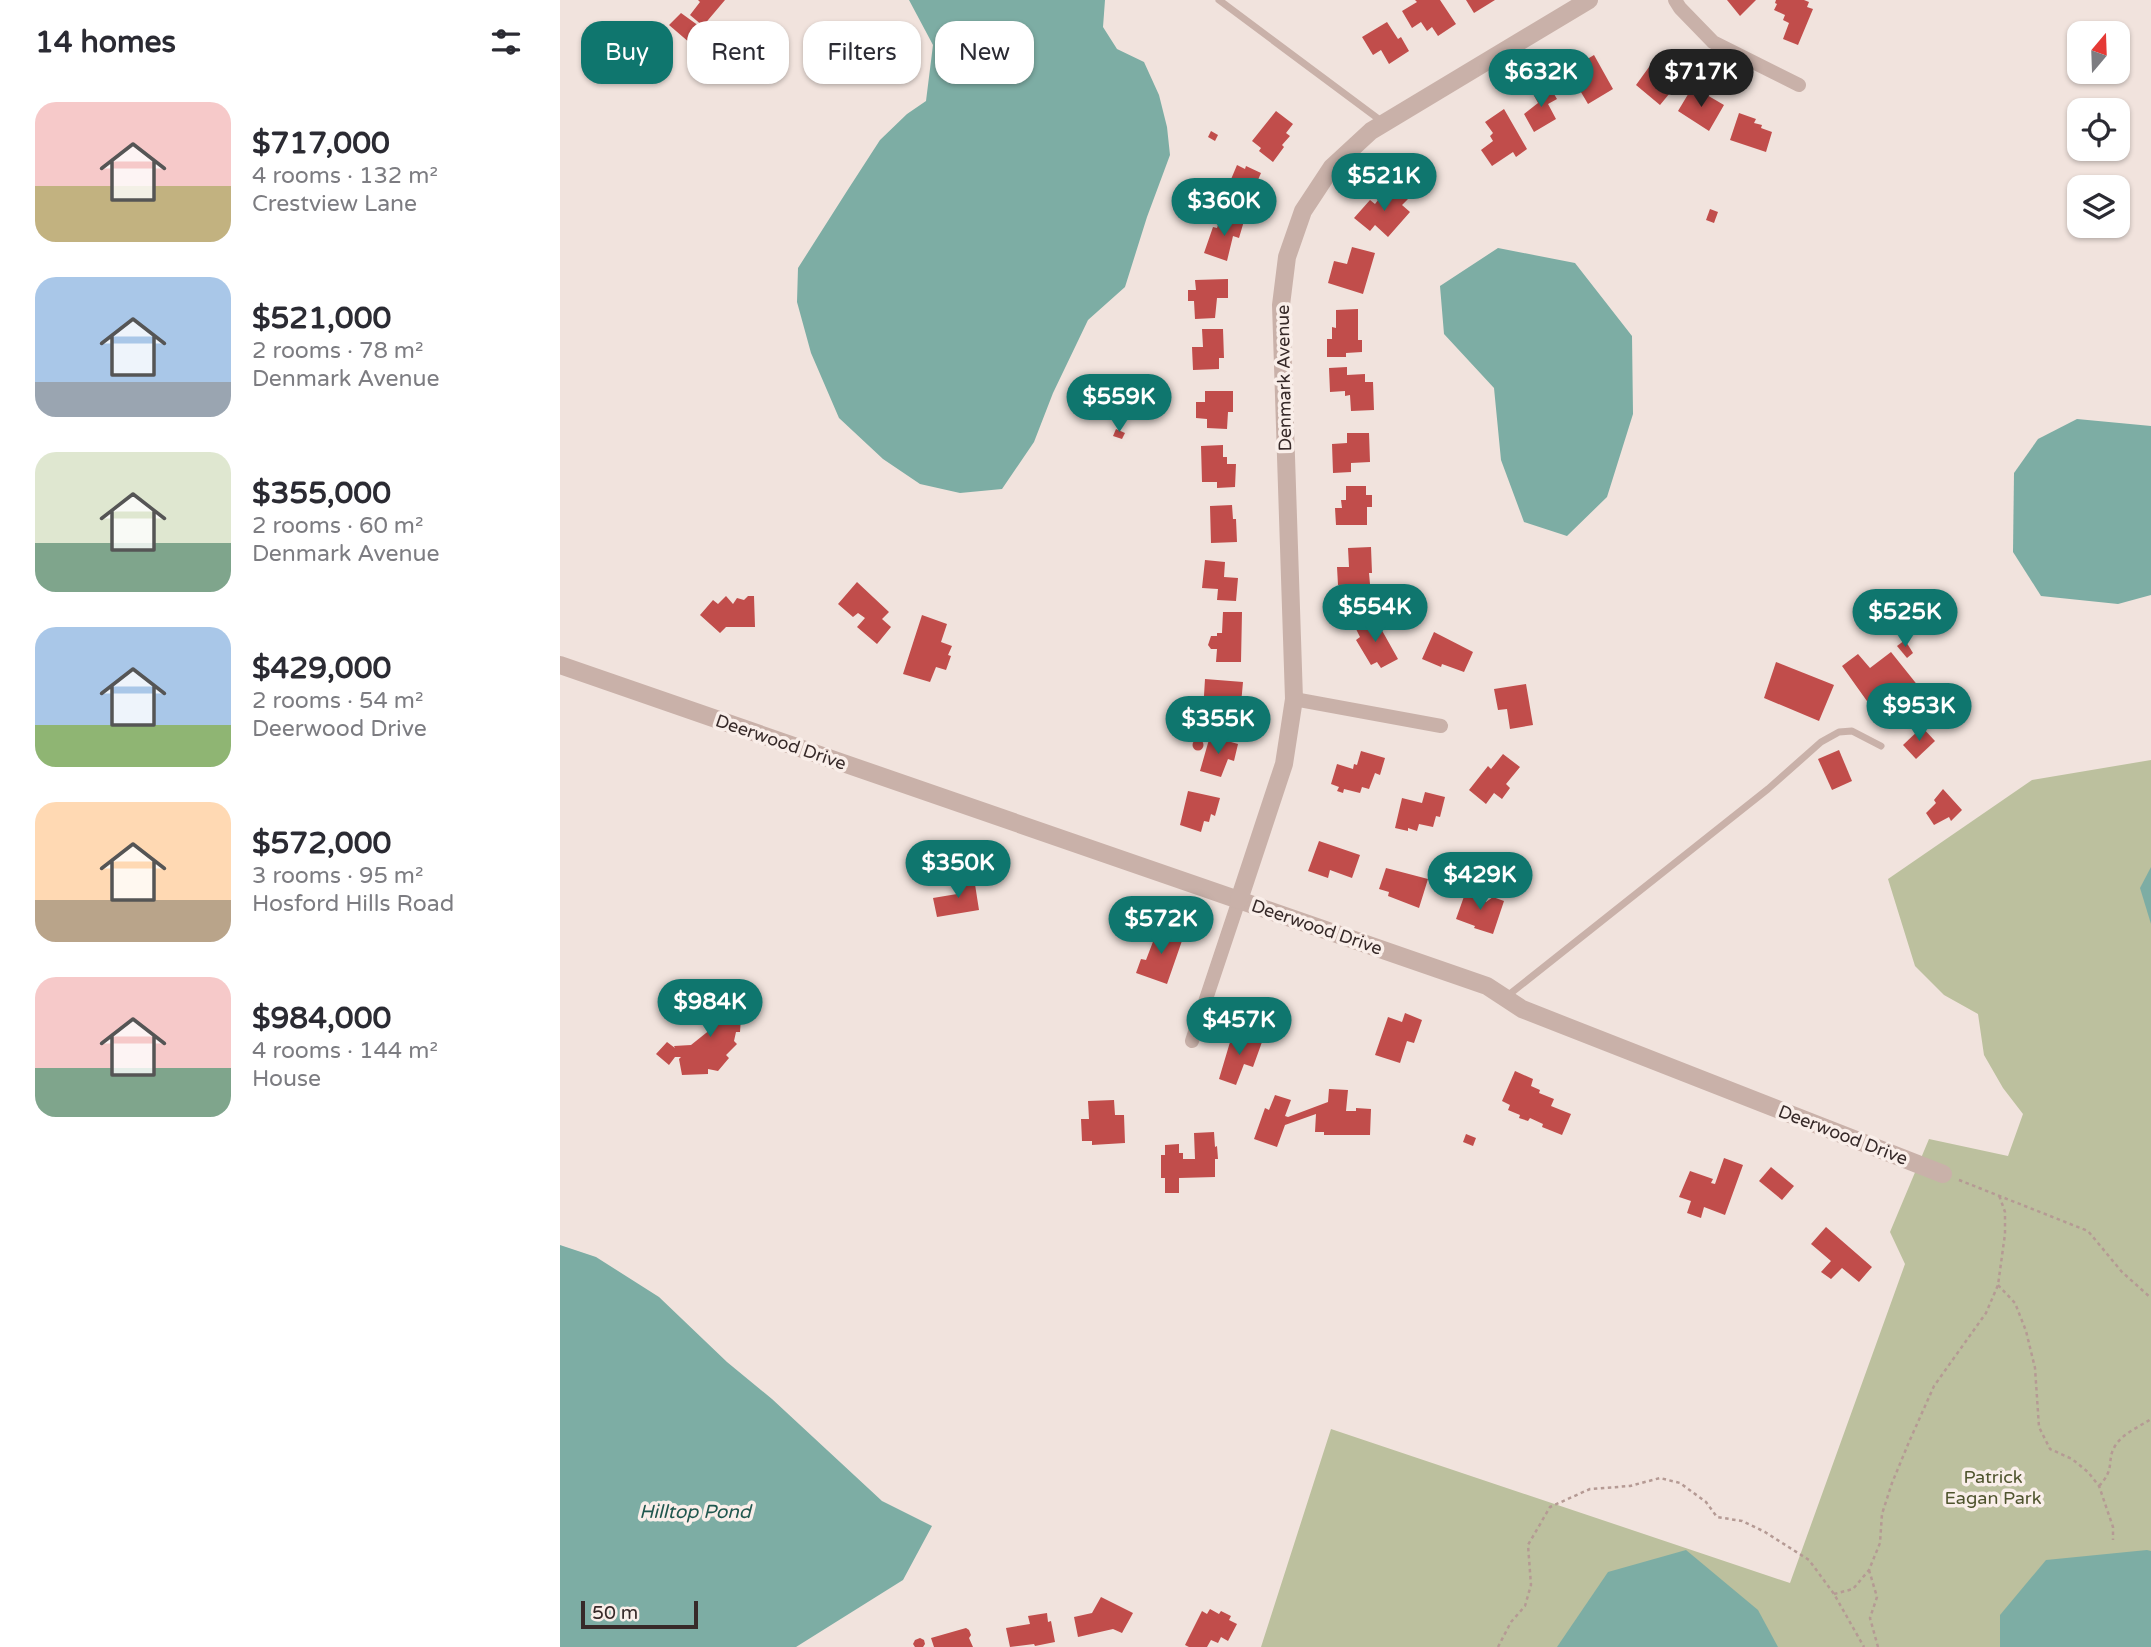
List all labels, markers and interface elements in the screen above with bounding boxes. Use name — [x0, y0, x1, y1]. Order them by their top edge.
chip: Buy — [581, 21, 673, 84]
chip: Rent — [687, 21, 789, 84]
chip: Filters — [803, 21, 921, 84]
chip: New — [935, 21, 1034, 84]
north arrow — [2067, 21, 2130, 84]
map controls — [2067, 21, 2130, 238]
icon: filters — [487, 23, 525, 61]
text: 14 homes — [35, 24, 176, 61]
pin: $632K — [1492, 50, 1590, 109]
pin: $717K — [1652, 50, 1750, 109]
text: $632K — [1505, 58, 1577, 86]
text: $717K — [1665, 58, 1737, 86]
button: locate — [2067, 98, 2130, 161]
text: $717,000 — [252, 125, 390, 162]
icon: home — [91, 130, 175, 214]
pin: $521K — [1335, 154, 1433, 213]
text: 4 rooms · 132 m² — [252, 162, 438, 190]
text: $521K — [1348, 162, 1420, 190]
button: layers — [2067, 175, 2130, 238]
pin: $360K — [1175, 178, 1273, 238]
text: $360K — [1188, 187, 1260, 215]
text: Crestview Lane — [252, 190, 417, 218]
text: $521,000 — [252, 300, 391, 337]
street label: Denmark Avenue — [1272, 304, 1296, 452]
icon: home — [91, 305, 175, 389]
text: 2 rooms · 78 m² — [252, 337, 423, 365]
text: Denmark Avenue — [252, 365, 440, 393]
pin: $559K — [1070, 374, 1168, 434]
text: $559K — [1083, 383, 1155, 411]
text: $355,000 — [252, 475, 391, 512]
icon: home — [91, 480, 175, 564]
text: 2 rooms · 60 m² — [252, 512, 423, 540]
text: Denmark Avenue — [252, 540, 440, 568]
pin: $554K — [1326, 584, 1424, 644]
pin: $525K — [1856, 590, 1954, 649]
text: $554K — [1339, 593, 1411, 621]
text: $525K — [1869, 598, 1941, 626]
text: $429,000 — [252, 650, 391, 687]
icon: home — [91, 655, 175, 739]
pin: $953K — [1870, 684, 1968, 743]
text: 2 rooms · 54 m² — [252, 687, 423, 715]
text: $953K — [1883, 692, 1955, 720]
pin: $355K — [1169, 696, 1267, 756]
text: $355K — [1182, 705, 1254, 733]
street label: Deerwood Drive — [713, 709, 849, 775]
text: Deerwood Drive — [252, 715, 427, 743]
text: $572,000 — [252, 825, 391, 862]
icon: home — [91, 830, 175, 914]
pin: $350K — [909, 841, 1007, 900]
text: $350K — [922, 849, 994, 877]
pin: $429K — [1431, 852, 1529, 912]
text: $429K — [1444, 861, 1516, 889]
text: 3 rooms · 95 m² — [252, 862, 423, 890]
text: Hosford Hills Road — [252, 890, 454, 918]
street label: Deerwood Drive — [1249, 894, 1385, 960]
pin: $572K — [1112, 897, 1210, 956]
text: $572K — [1125, 905, 1197, 933]
pin: $984K — [661, 979, 759, 1039]
text: $984K — [674, 988, 746, 1016]
pin: $457K — [1190, 998, 1288, 1057]
text: $984,000 — [252, 1000, 391, 1037]
icon: home — [91, 1005, 175, 1089]
text: $457K — [1203, 1006, 1275, 1034]
text: 4 rooms · 144 m² — [252, 1037, 438, 1065]
text: House — [252, 1065, 321, 1093]
street label: Deerwood Drive — [1775, 1100, 1911, 1170]
park label: Patrick Eagan Park — [1944, 1466, 2042, 1509]
water label: Hilltop Pond — [639, 1501, 753, 1523]
scale bar — [581, 1598, 698, 1630]
text: 50 m — [592, 1602, 638, 1624]

